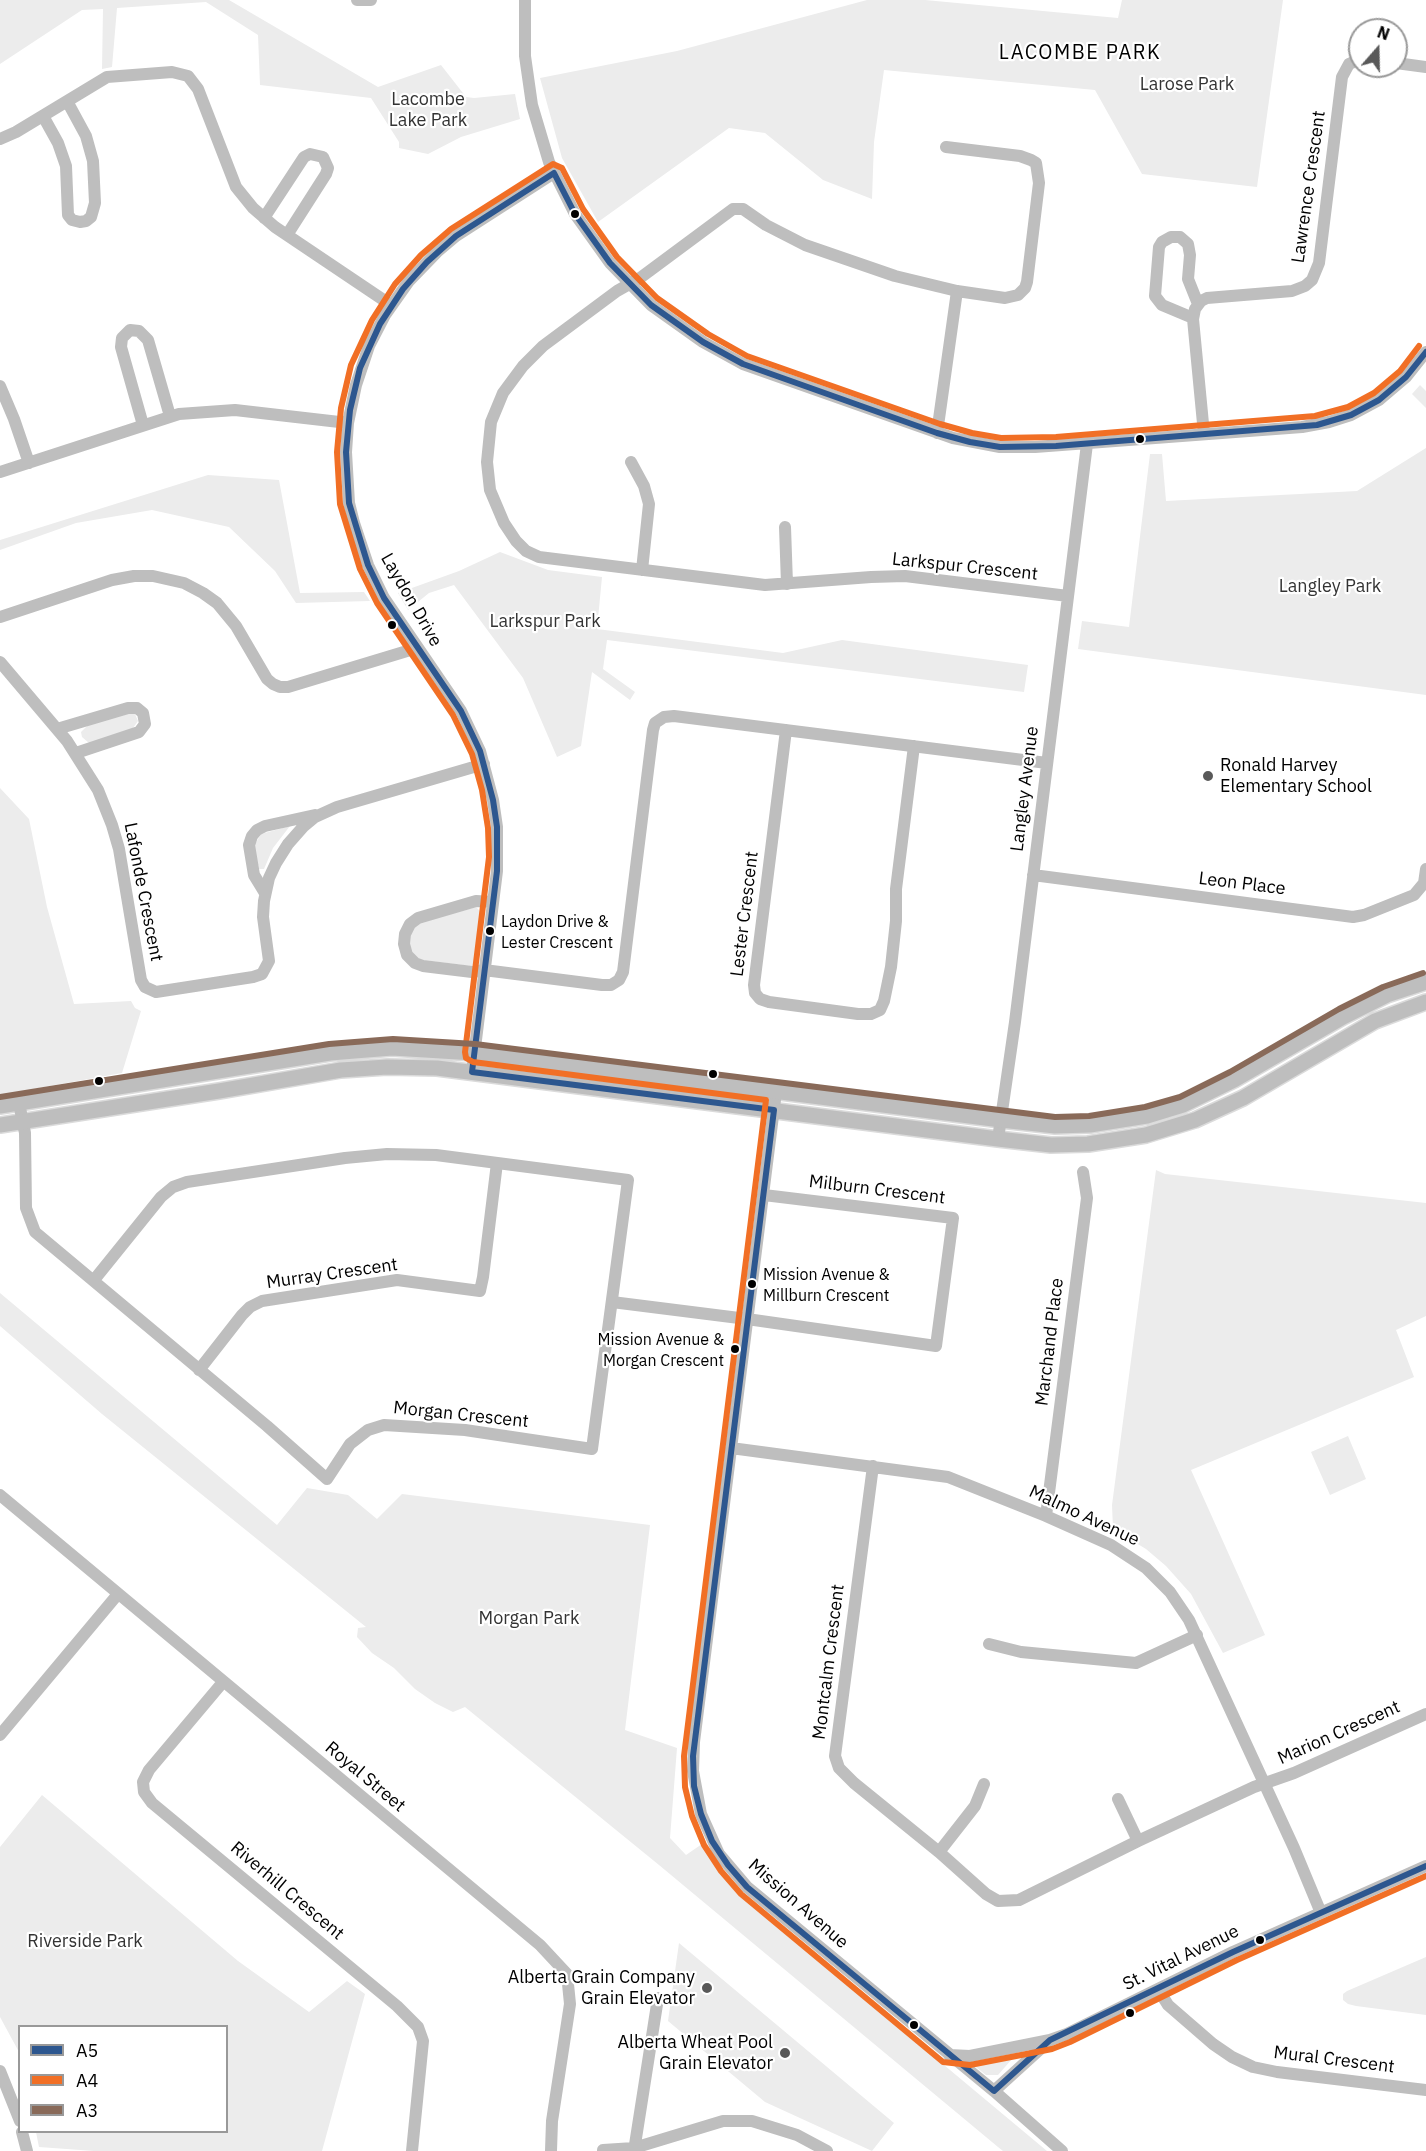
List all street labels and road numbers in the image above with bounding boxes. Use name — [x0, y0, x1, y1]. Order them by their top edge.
street label: Lawrence Crescent — [1288, 109, 1330, 265]
street label: Laydon Drive — [376, 549, 446, 651]
street label: Larkspur Crescent — [891, 549, 1039, 585]
street label: Langley Avenue — [1007, 725, 1043, 853]
street label: Lafonde Crescent — [119, 821, 167, 963]
street label: Lester Crescent — [727, 850, 763, 978]
street label: Leon Place — [1197, 868, 1287, 900]
street label: Milburn Crescent — [807, 1171, 947, 1209]
street label: Murray Crescent — [265, 1254, 399, 1294]
street label: Marchand Place — [1031, 1277, 1069, 1407]
street label: Morgan Crescent — [392, 1397, 530, 1433]
street label: Malmo Avenue — [1025, 1481, 1143, 1551]
street label: Montcalm Crescent — [809, 1583, 849, 1741]
street label: Marion Crescent — [1274, 1696, 1404, 1770]
street label: Royal Street — [320, 1737, 410, 1817]
street label: Riverhill Crescent — [226, 1837, 348, 1945]
street label: Mission Avenue — [743, 1855, 853, 1953]
street label: St. Vital Avenue — [1119, 1921, 1243, 1995]
street label: Mural Crescent — [1272, 2042, 1396, 2078]

